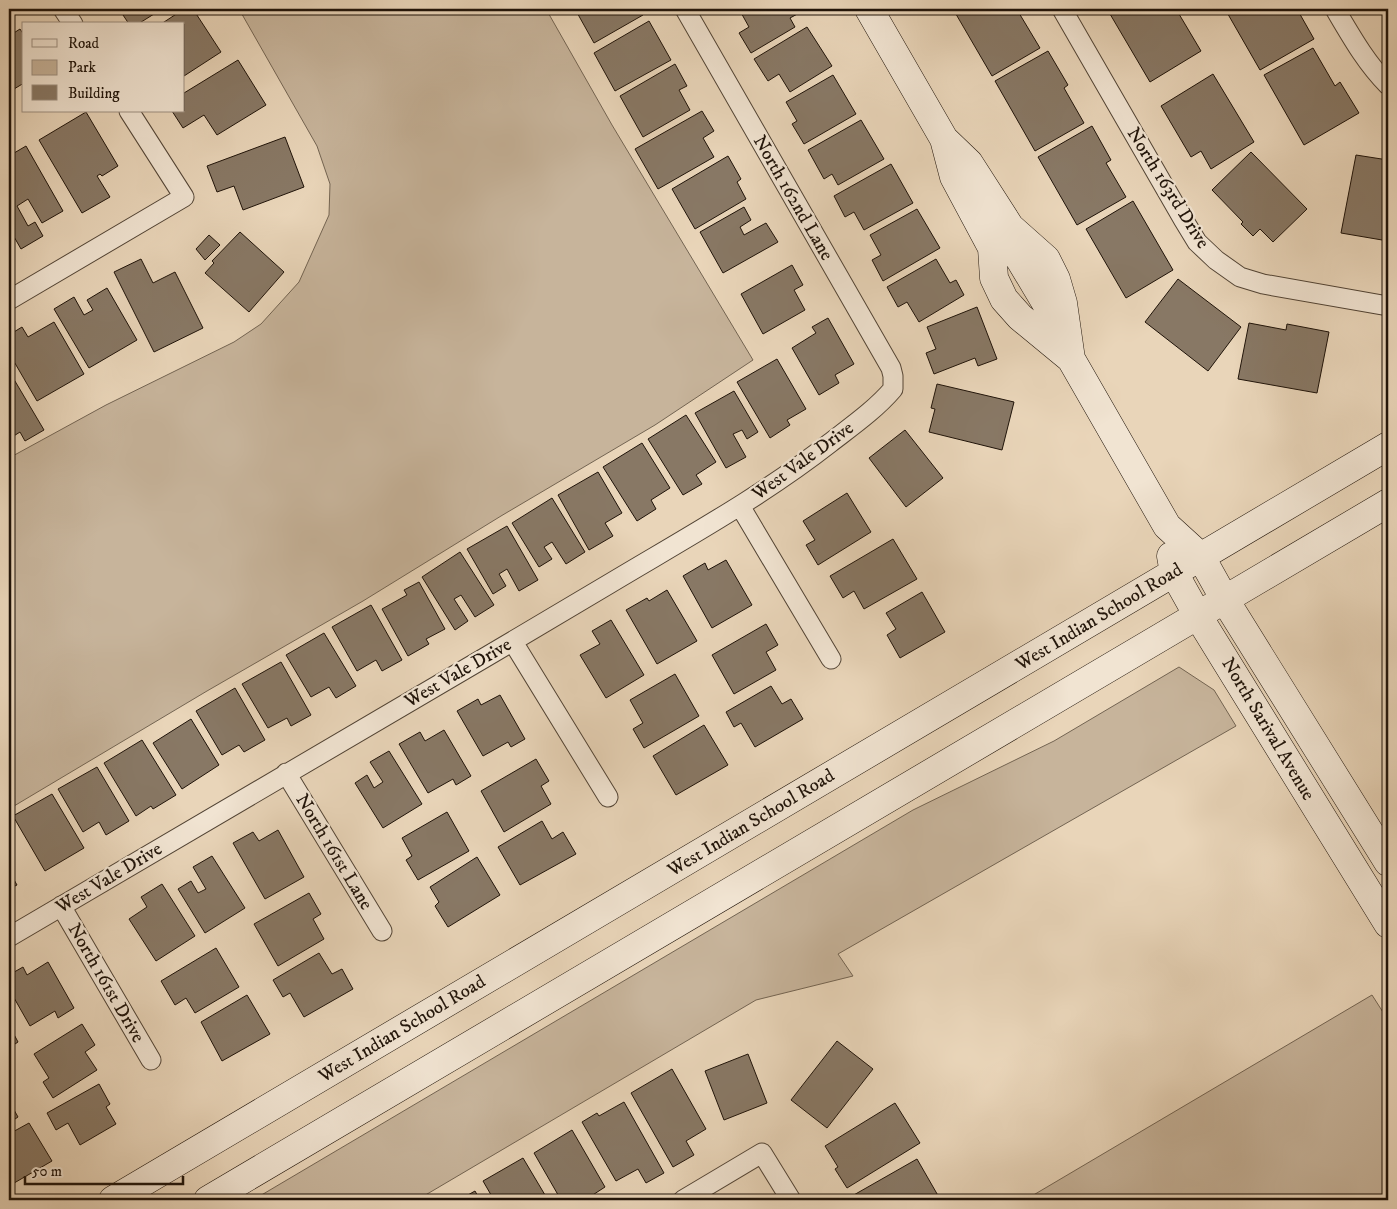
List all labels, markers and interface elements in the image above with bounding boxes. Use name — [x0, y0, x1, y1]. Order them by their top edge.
legend — [22, 22, 185, 112]
text: Road — [68, 34, 100, 53]
text: Park — [68, 58, 97, 77]
text: Building — [68, 84, 120, 103]
street label: North 163rd Drive — [1122, 123, 1214, 253]
street label: North 162nd Lane — [748, 131, 838, 265]
street label: West Vale Drive — [747, 416, 858, 506]
street label: West Indian School Road — [1011, 558, 1187, 676]
street label: West Vale Drive — [400, 633, 516, 713]
street label: North Sarival Avenue — [1216, 653, 1320, 805]
street label: West Indian School Road — [663, 764, 839, 882]
street label: North 161st Lane — [290, 790, 378, 914]
street label: West Vale Drive — [51, 837, 166, 919]
street label: North 161st Drive — [63, 919, 150, 1047]
street label: West Indian School Road — [314, 970, 490, 1088]
scale bar — [25, 1154, 182, 1186]
text: 50 m — [32, 1162, 62, 1181]

